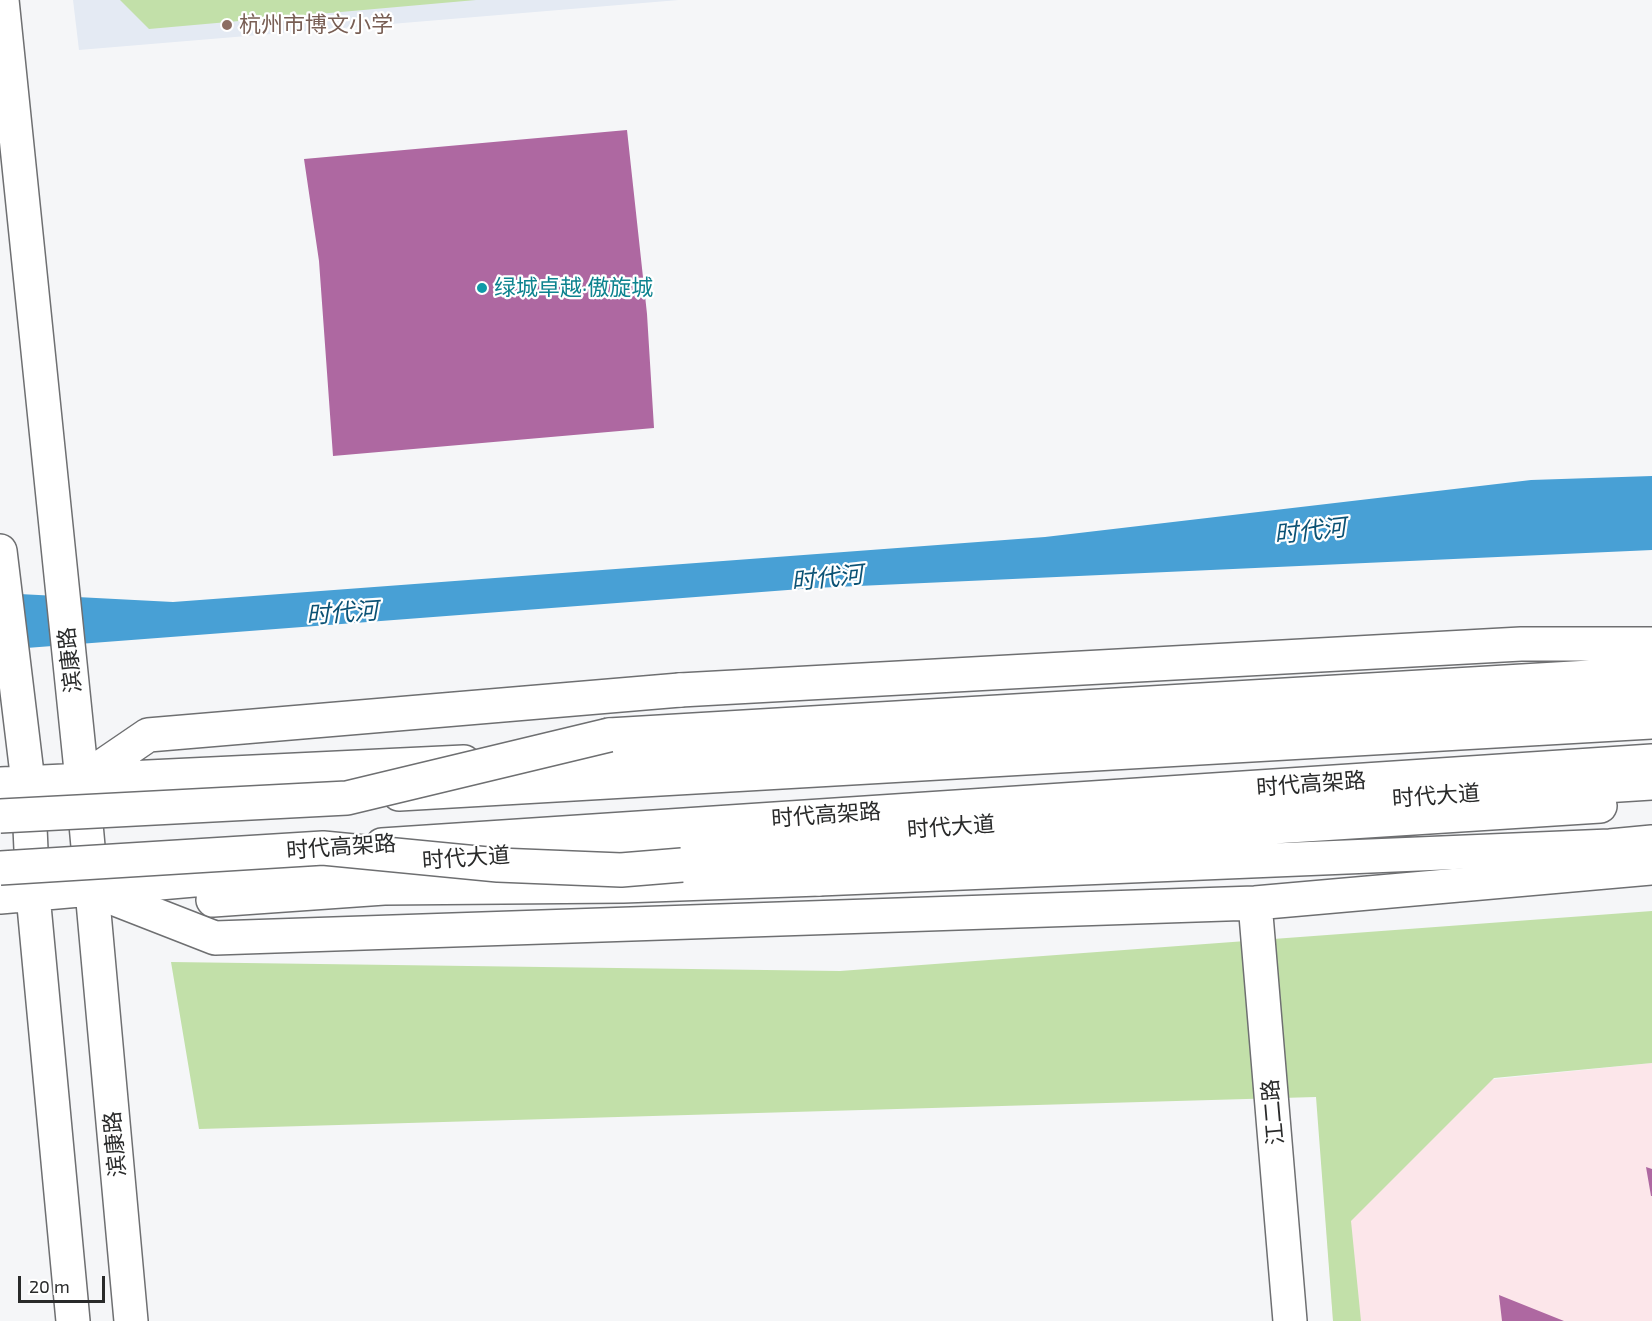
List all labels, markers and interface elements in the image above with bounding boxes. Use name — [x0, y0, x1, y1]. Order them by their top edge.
place label: 杭州市博文小学 — [239, 12, 393, 38]
marker: 杭州市博文小学 — [220, 18, 234, 32]
place label: 绿城卓越·傲旋城 — [494, 275, 653, 301]
marker: 绿城卓越·傲旋城 — [475, 281, 489, 295]
water label: 时代河 — [1273, 513, 1347, 549]
water label: 时代河 — [790, 560, 864, 596]
water label: 时代河 — [305, 596, 379, 630]
street label: 滨康路 — [53, 626, 87, 694]
street label: 时代高架路 — [1255, 767, 1367, 801]
street label: 时代大道 — [1391, 780, 1481, 812]
street label: 时代高架路 — [770, 798, 882, 832]
street label: 时代大道 — [906, 811, 996, 843]
street label: 时代高架路 — [285, 830, 397, 864]
street label: 时代大道 — [421, 842, 511, 874]
street label: 江二路 — [1257, 1078, 1289, 1146]
street label: 滨康路 — [99, 1110, 131, 1178]
scale bar — [21, 1264, 108, 1302]
text: 20 m — [29, 1275, 70, 1297]

